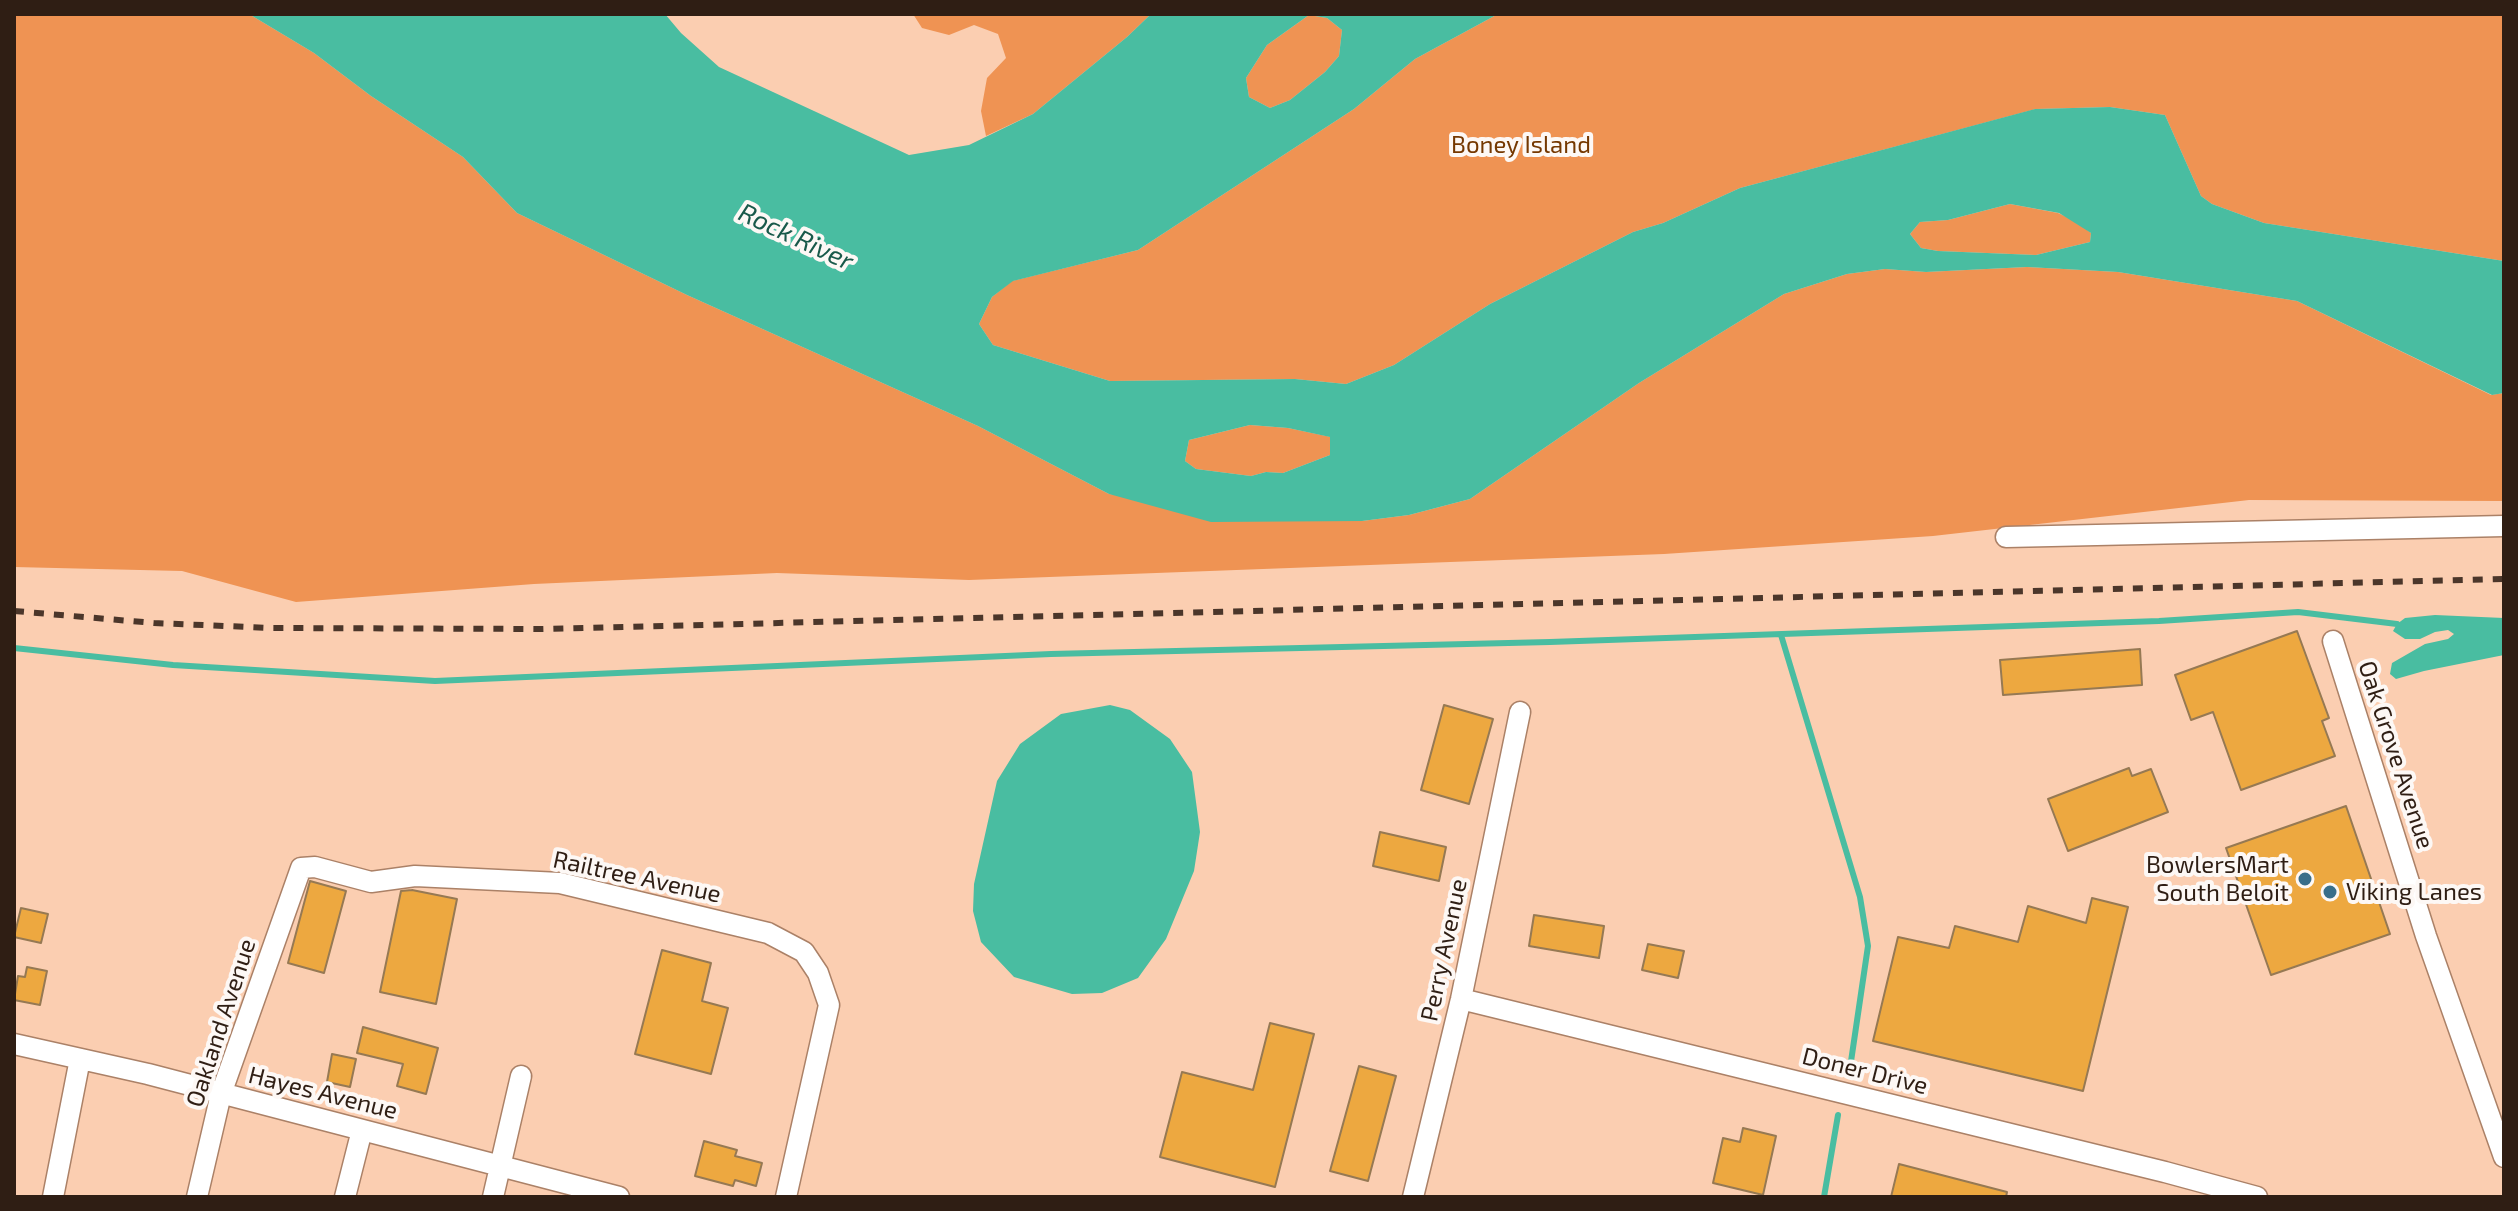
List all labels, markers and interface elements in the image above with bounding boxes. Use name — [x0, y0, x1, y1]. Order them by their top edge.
park label: Boney Island — [1451, 131, 1591, 159]
water label: Rock River — [734, 197, 858, 277]
street label: Oak Grove Avenue — [2352, 657, 2440, 853]
street label: Railtree Avenue — [550, 845, 724, 909]
place label: BowlersMart South Beloit — [2146, 851, 2289, 907]
marker: BowlersMart South Beloit — [2296, 870, 2314, 888]
street label: Perry Avenue — [1415, 876, 1473, 1024]
place label: Viking Lanes — [2346, 878, 2482, 906]
marker: Viking Lanes — [2321, 883, 2339, 901]
street label: Oakland Avenue — [180, 935, 262, 1111]
street label: Doner Drive — [1799, 1042, 1931, 1100]
street label: Hayes Avenue — [245, 1061, 401, 1125]

